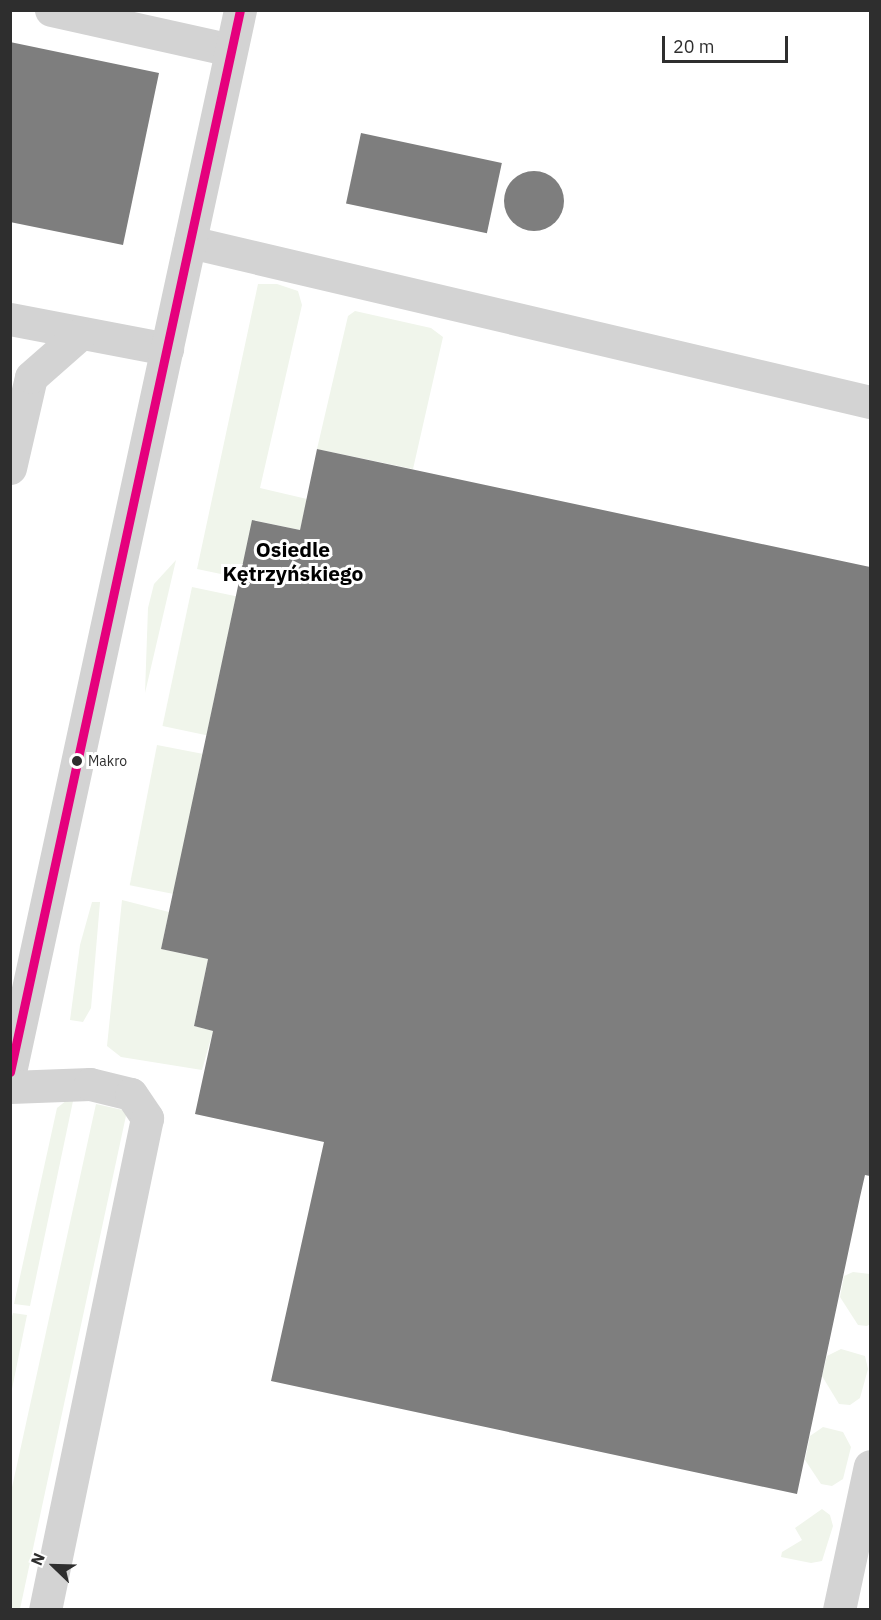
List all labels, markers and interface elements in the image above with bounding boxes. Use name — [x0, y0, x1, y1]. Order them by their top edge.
scale bar — [665, 24, 791, 62]
text: 20 m — [673, 35, 715, 58]
district label: Osiedle Kętrzyńskiego — [223, 536, 363, 586]
place label: Makro — [88, 753, 127, 769]
marker: Makro — [71, 755, 83, 767]
north arrow — [24, 1536, 84, 1596]
text: N — [26, 1550, 49, 1568]

